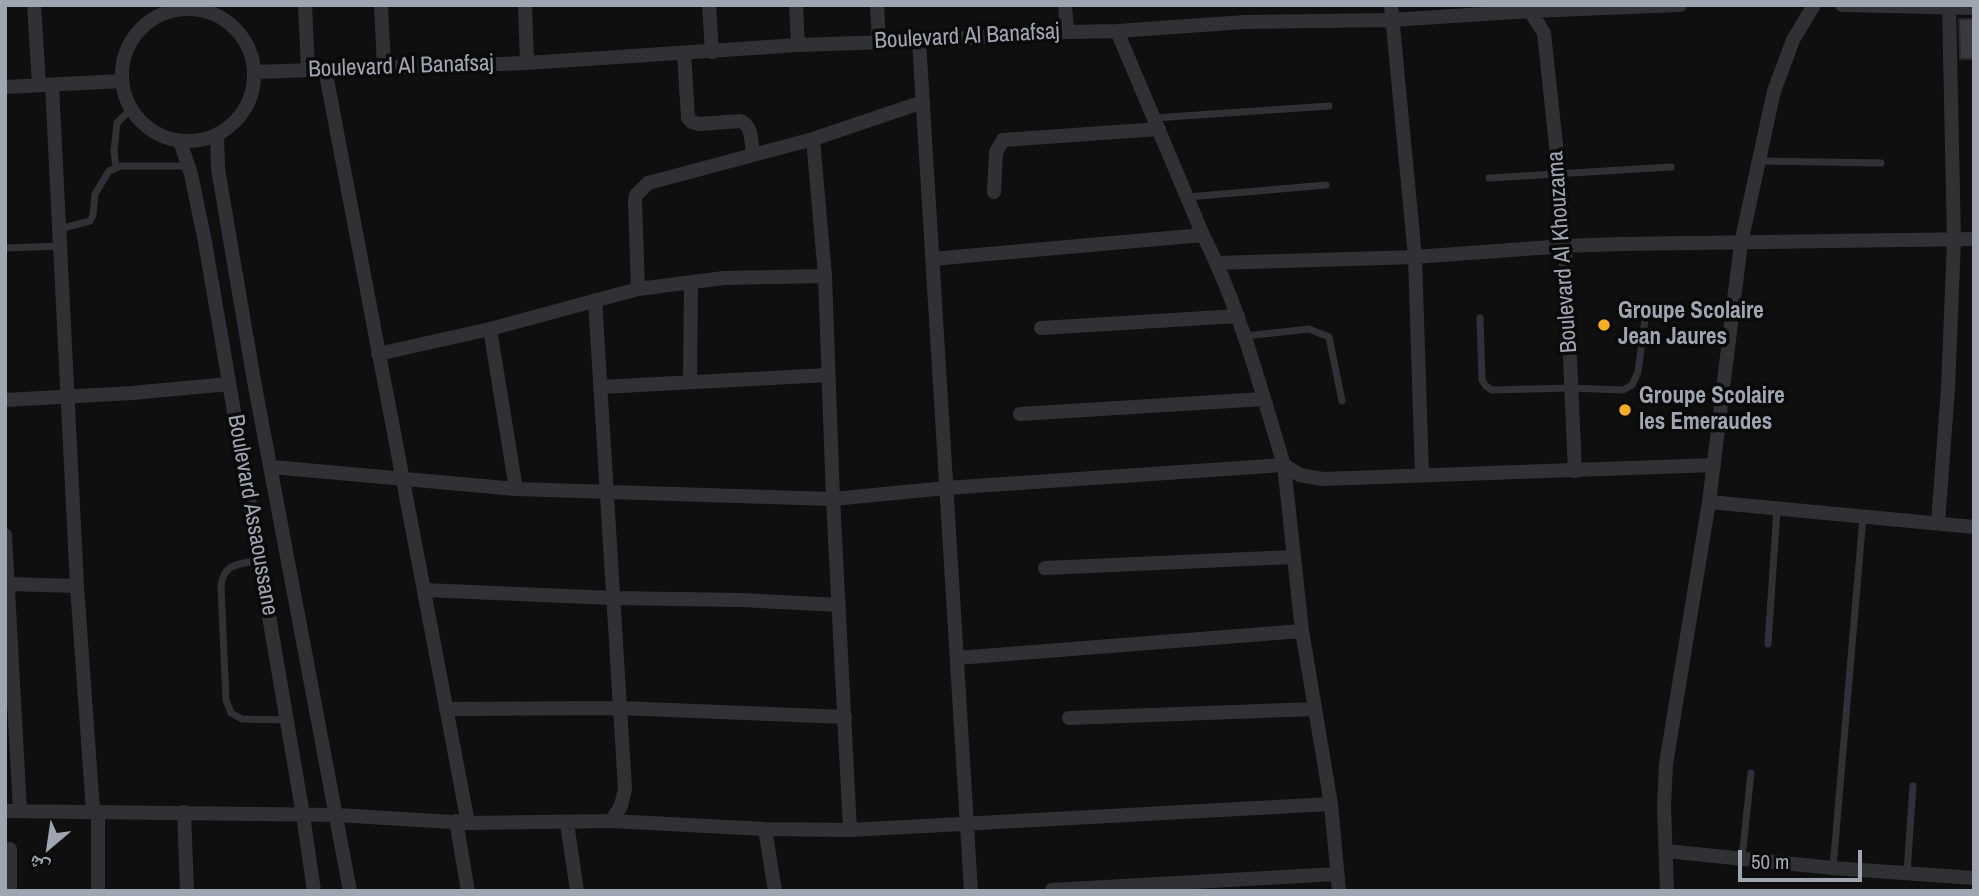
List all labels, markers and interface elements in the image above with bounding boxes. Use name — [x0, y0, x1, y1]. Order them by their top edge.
street label: Boulevard Al Banafsaj — [874, 18, 1060, 56]
street label: Boulevard Al Banafsaj — [308, 50, 494, 84]
street label: Boulevard Al Khouzama — [1542, 150, 1584, 354]
place label: Groupe Scolaire Jean Jaures — [1618, 298, 1764, 352]
marker: Groupe Scolaire Jean Jaures — [1596, 317, 1612, 333]
place label: Groupe Scolaire les Emeraudes — [1639, 383, 1785, 437]
marker: Groupe Scolaire les Emeraudes — [1617, 402, 1633, 418]
street label: Boulevard Assaoussane — [221, 412, 283, 618]
north arrow — [14, 812, 84, 882]
scale bar — [1741, 836, 1865, 880]
text: 50 m — [1751, 847, 1789, 876]
text: ش — [24, 849, 54, 882]

